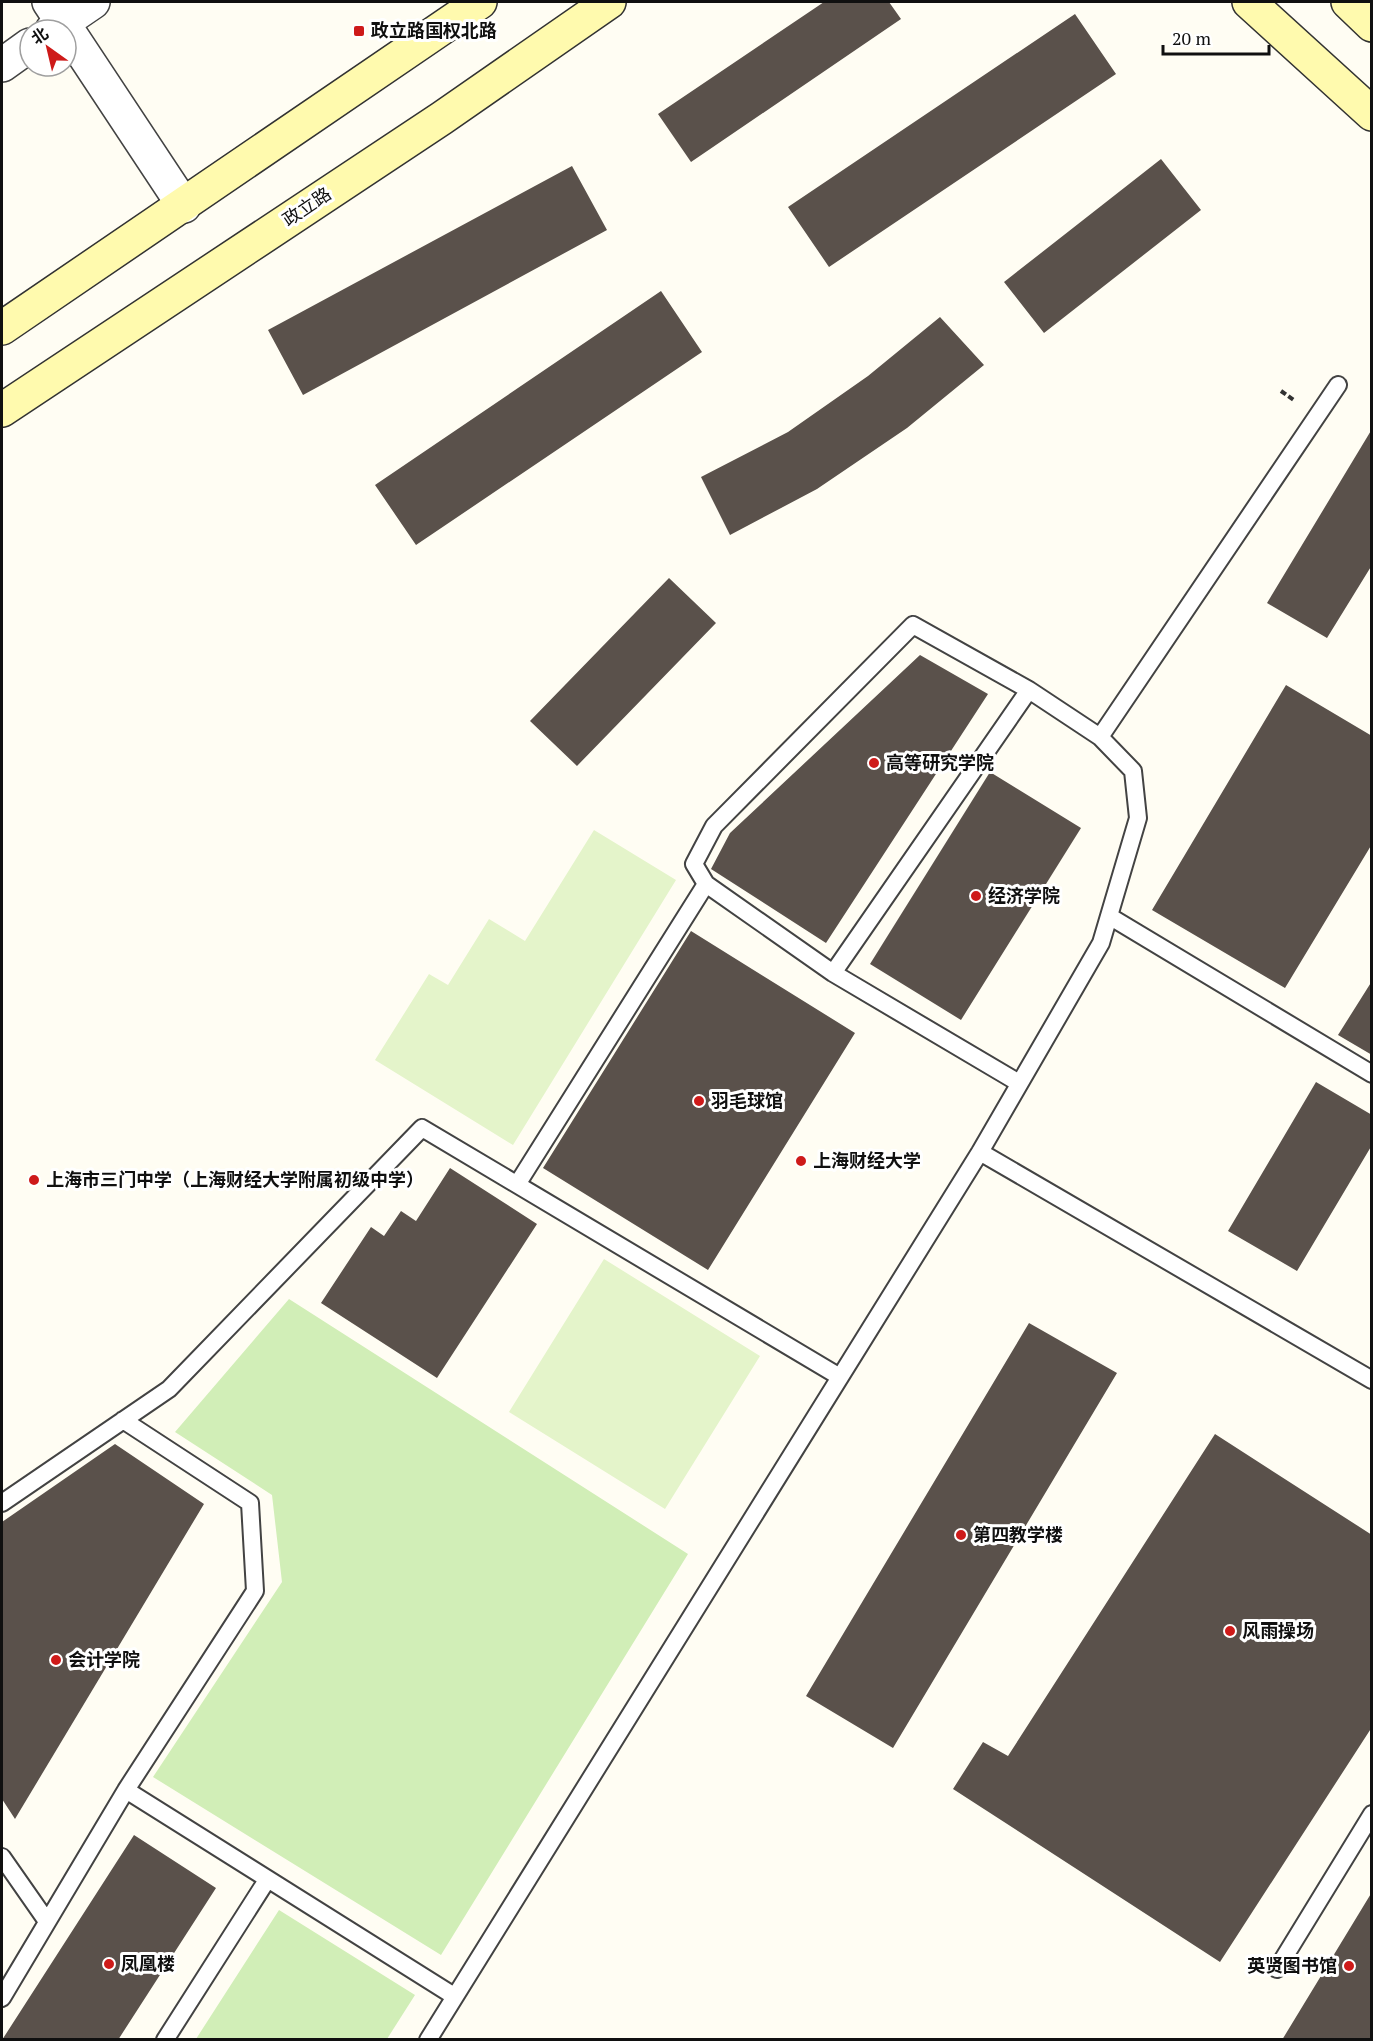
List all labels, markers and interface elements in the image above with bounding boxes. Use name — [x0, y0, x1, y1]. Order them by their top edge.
north arrow — [18, 18, 78, 78]
place label: 政立路国权北路 — [371, 18, 497, 42]
scale bar — [1163, 18, 1270, 56]
text: 北 — [27, 22, 52, 49]
marker: 政立路国权北路 — [352, 24, 366, 38]
text: 20 m — [1172, 26, 1212, 50]
street label: 政立路 — [277, 181, 336, 231]
place label: 高等研究学院 — [886, 750, 994, 774]
marker: 高等研究学院 — [867, 756, 881, 770]
place label: 经济学院 — [988, 883, 1060, 907]
marker: 经济学院 — [969, 889, 983, 903]
place label: 羽毛球馆 — [711, 1088, 783, 1112]
marker: 羽毛球馆 — [692, 1094, 706, 1108]
place label: 上海财经大学 — [813, 1148, 921, 1172]
marker: 上海财经大学 — [794, 1154, 808, 1168]
place label: 上海市三门中学（上海财经大学附属初级中学） — [46, 1167, 424, 1191]
marker: 上海市三门中学（上海财经大学附属初级中学） — [27, 1173, 41, 1187]
place label: 第四教学楼 — [973, 1522, 1063, 1546]
marker: 第四教学楼 — [954, 1528, 968, 1542]
place label: 风雨操场 — [1242, 1618, 1314, 1642]
marker: 风雨操场 — [1223, 1624, 1237, 1638]
place label: 会计学院 — [68, 1647, 140, 1671]
marker: 会计学院 — [49, 1653, 63, 1667]
place label: 凤凰楼 — [121, 1951, 175, 1975]
place label: 英贤图书馆 — [1247, 1953, 1337, 1977]
marker: 凤凰楼 — [102, 1957, 116, 1971]
marker: 英贤图书馆 — [1342, 1959, 1356, 1973]

